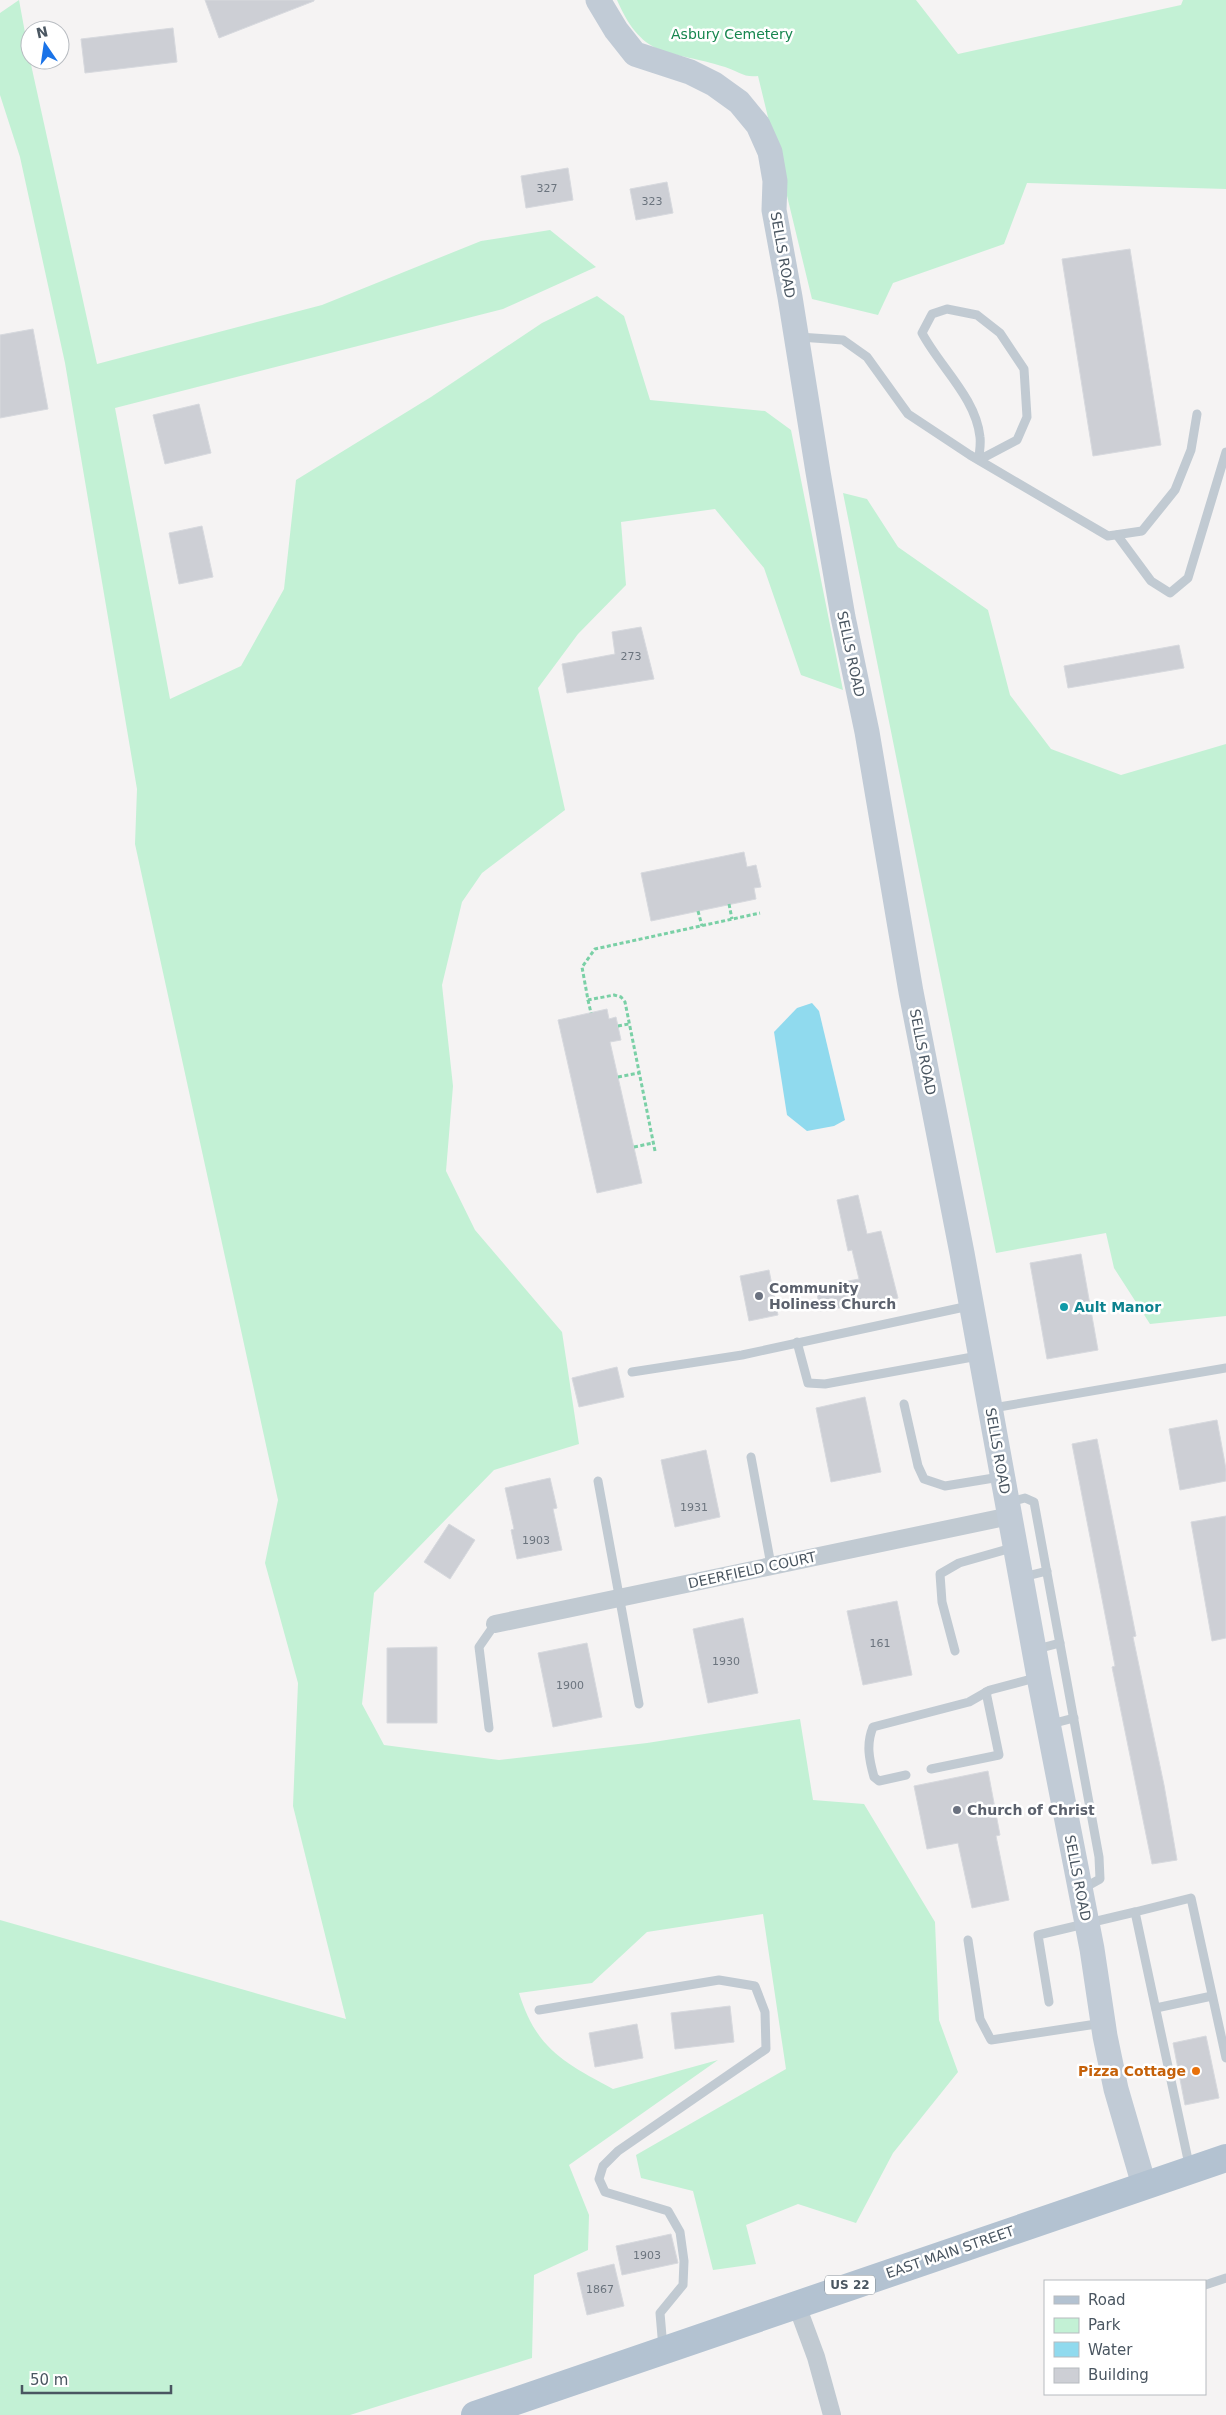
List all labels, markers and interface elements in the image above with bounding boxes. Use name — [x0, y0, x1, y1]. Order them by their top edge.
north arrow — [20, 20, 70, 70]
text: N — [35, 23, 50, 41]
park label: Asbury Cemetery — [671, 26, 793, 42]
house number: 327 — [537, 182, 558, 195]
house number: 323 — [642, 195, 663, 208]
street label: SELLS ROAD — [768, 211, 798, 299]
street label: SELLS ROAD — [834, 610, 868, 698]
house number: 273 — [621, 650, 642, 663]
street label: SELLS ROAD — [907, 1008, 939, 1096]
place label: Community Holiness Church — [769, 1280, 896, 1312]
marker: Community Holiness Church — [753, 1290, 765, 1302]
place label: Ault Manor — [1074, 1299, 1161, 1315]
marker: Ault Manor — [1058, 1301, 1070, 1313]
street label: SELLS ROAD — [983, 1407, 1013, 1495]
house number: 1931 — [680, 1501, 708, 1514]
house number: 1903 — [522, 1534, 550, 1547]
street label: DEERFIELD COURT — [686, 1549, 818, 1591]
house number: 161 — [870, 1637, 891, 1650]
house number: 1930 — [712, 1655, 740, 1668]
house number: 1900 — [556, 1679, 584, 1692]
place label: Church of Christ — [967, 1802, 1095, 1818]
marker: Church of Christ — [951, 1804, 963, 1816]
street label: SELLS ROAD — [1062, 1834, 1094, 1922]
place label: Pizza Cottage — [1078, 2063, 1186, 2079]
marker: Pizza Cottage — [1190, 2065, 1202, 2077]
street label: EAST MAIN STREET — [884, 2222, 1017, 2281]
house number: 1903 — [633, 2249, 661, 2262]
road number: US 22 — [825, 2276, 875, 2294]
legend — [1044, 2280, 1206, 2395]
house number: 1867 — [586, 2283, 614, 2296]
text: Road — [1088, 2291, 1126, 2309]
text: Park — [1088, 2316, 1121, 2334]
text: Water — [1088, 2341, 1133, 2359]
scale bar — [22, 2362, 171, 2394]
text: Building — [1088, 2366, 1149, 2384]
text: 50 m — [30, 2371, 68, 2389]

